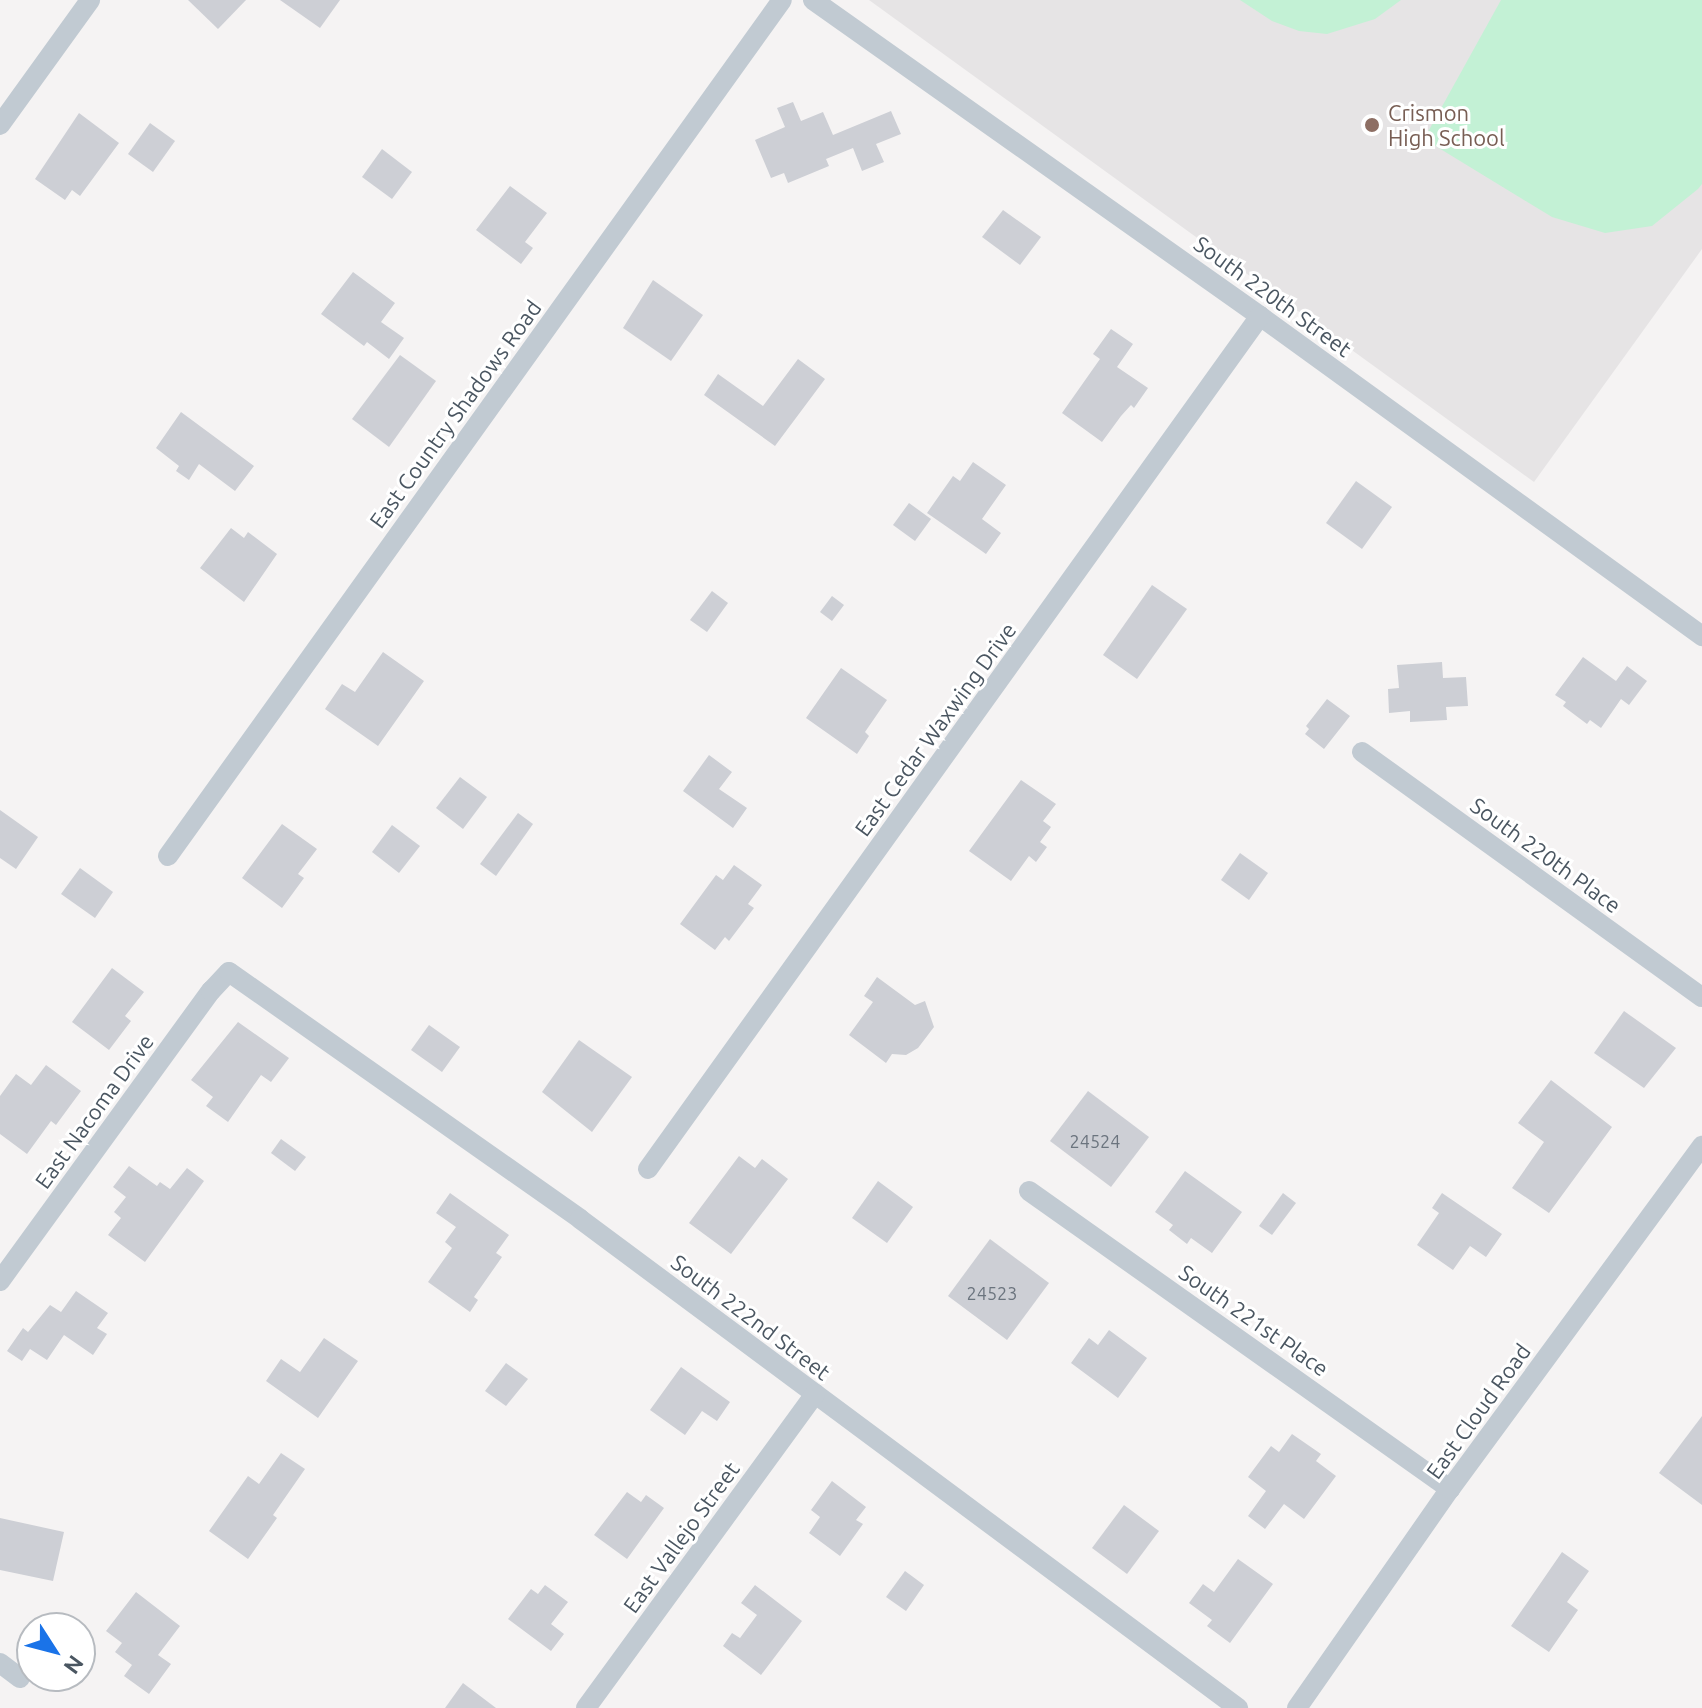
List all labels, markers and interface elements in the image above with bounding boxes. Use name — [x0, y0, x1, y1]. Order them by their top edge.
place label: Crismon High School — [1388, 99, 1505, 150]
marker: Crismon High School — [1363, 116, 1381, 134]
street label: South 220th Street — [1189, 230, 1357, 362]
street label: East Country Shadows Road — [364, 295, 546, 533]
street label: East Cedar Waxwing Drive — [849, 617, 1021, 841]
street label: South 220th Place — [1466, 792, 1626, 918]
street label: East Nacoma Drive — [29, 1029, 159, 1193]
house number: 24524 — [1070, 1130, 1120, 1152]
street label: South 222nd Street — [666, 1249, 836, 1385]
street label: South 221st Place — [1174, 1259, 1334, 1381]
house number: 24523 — [967, 1282, 1017, 1304]
street label: East Cloud Road — [1420, 1338, 1536, 1484]
street label: East Vallejo Street — [617, 1456, 745, 1618]
north arrow — [16, 1612, 96, 1692]
text: N — [59, 1651, 89, 1679]

